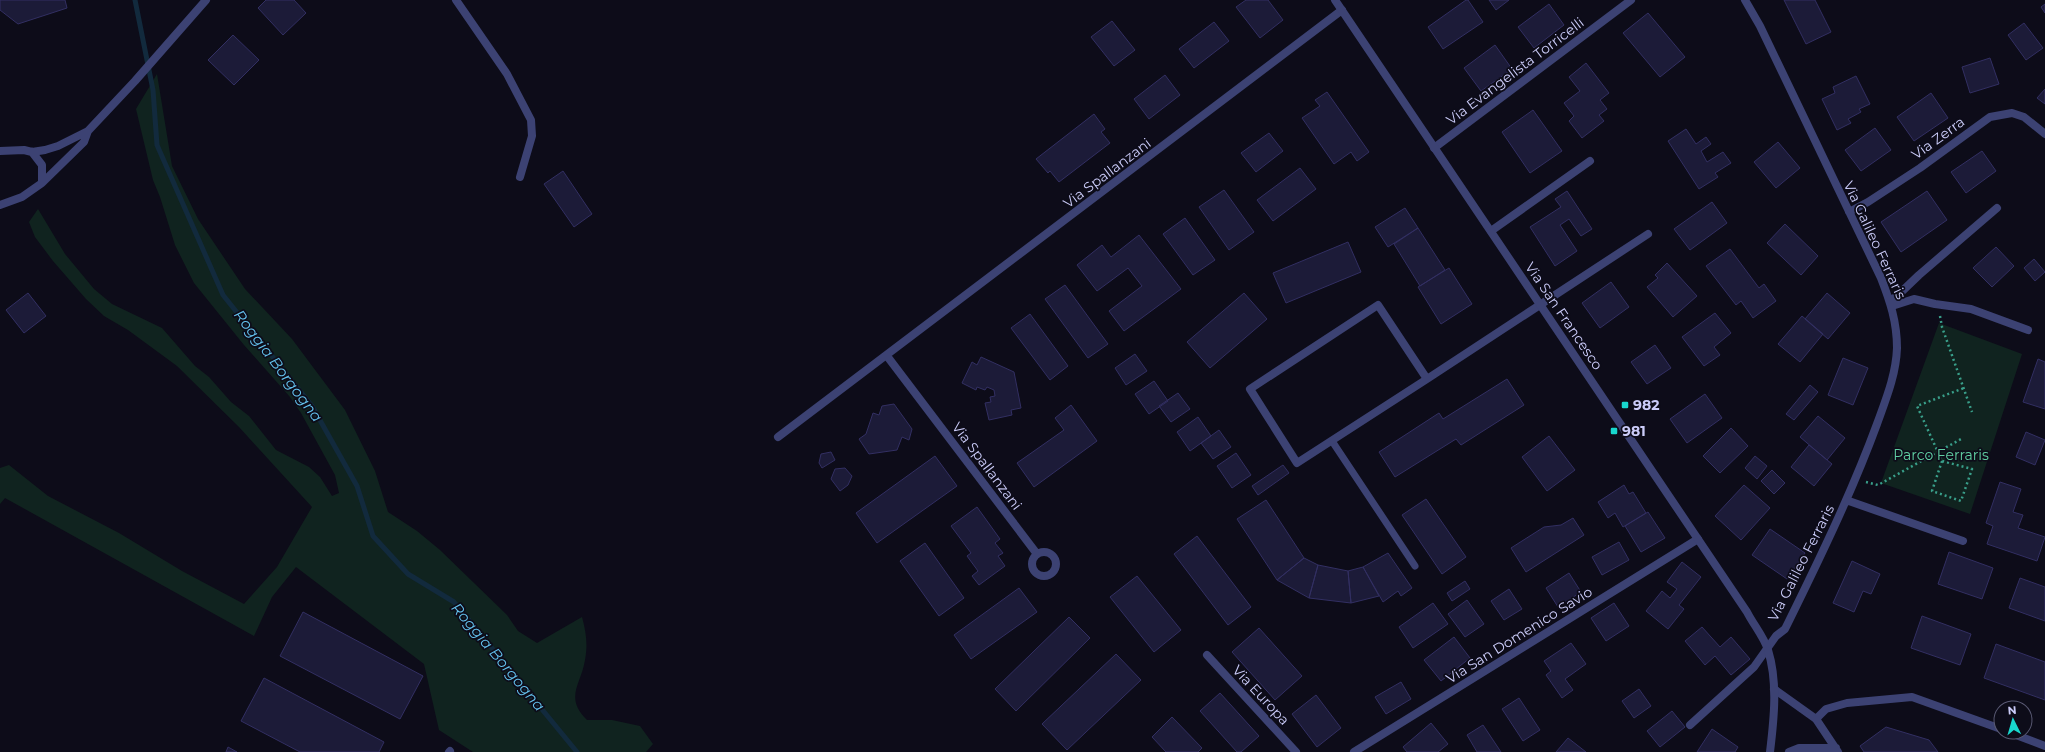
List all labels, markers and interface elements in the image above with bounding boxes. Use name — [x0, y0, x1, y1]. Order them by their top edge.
street label: Via Evangelista Torricelli — [1443, 13, 1587, 129]
street label: Via Zerra — [1908, 113, 1968, 163]
street label: Via Spallanzani — [1059, 134, 1155, 212]
street label: Via Galileo Ferraris — [1840, 178, 1910, 302]
street label: Via San Francesco — [1521, 259, 1607, 374]
water label: Roggia Borgogna — [230, 306, 327, 426]
place label: 982 — [1633, 396, 1659, 414]
marker: 982 — [1620, 400, 1630, 410]
street label: Via Spallanzani — [948, 418, 1026, 514]
place label: 981 — [1622, 422, 1646, 440]
marker: 981 — [1609, 426, 1619, 436]
park label: Parco Ferraris — [1893, 446, 1989, 464]
street label: Via Galileo Ferraris — [1764, 502, 1838, 624]
street label: Via San Domenico Savio — [1442, 582, 1596, 687]
water label: Roggia Borgogna — [447, 599, 549, 715]
street label: Via Europa — [1229, 661, 1293, 729]
north arrow — [1993, 700, 2033, 740]
text: N — [2007, 703, 2017, 717]

